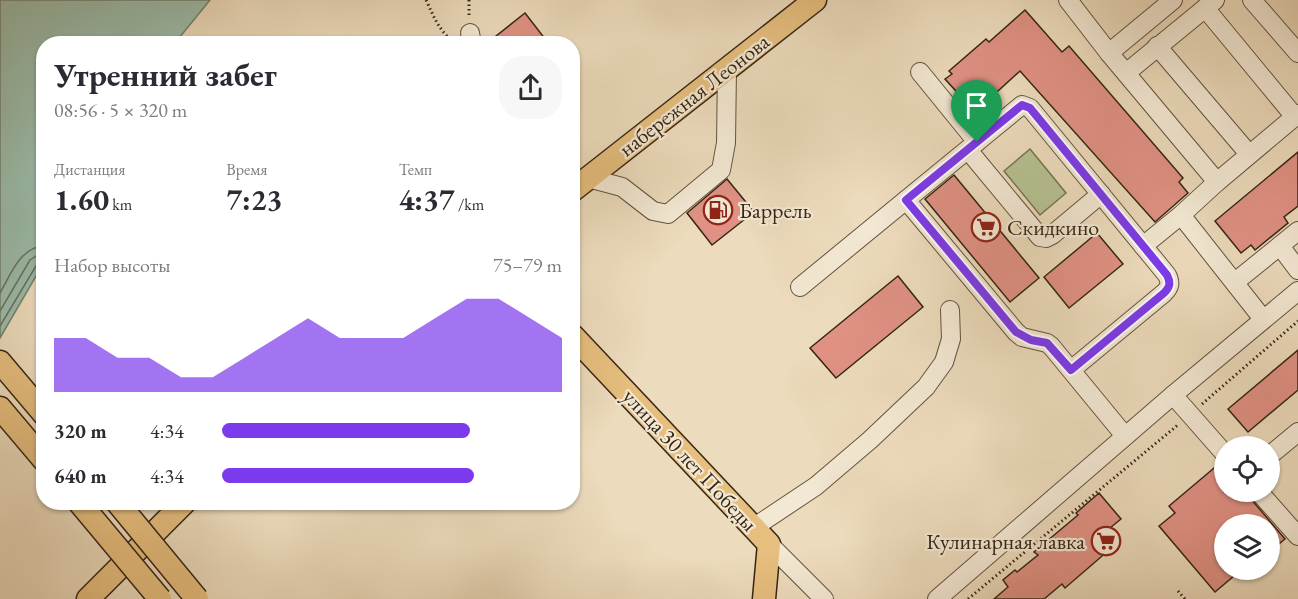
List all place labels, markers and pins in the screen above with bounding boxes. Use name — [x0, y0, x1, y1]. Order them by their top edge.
pin — [951, 80, 1002, 142]
fuel station icon: Баррель — [702, 194, 734, 226]
place label: Баррель — [739, 196, 812, 225]
supermarket icon: Скидкино — [970, 211, 1002, 243]
place label: Скидкино — [1007, 213, 1099, 242]
supermarket icon: Кулинарная лавка — [1090, 525, 1122, 557]
place label: Кулинарная лавка — [926, 527, 1085, 556]

